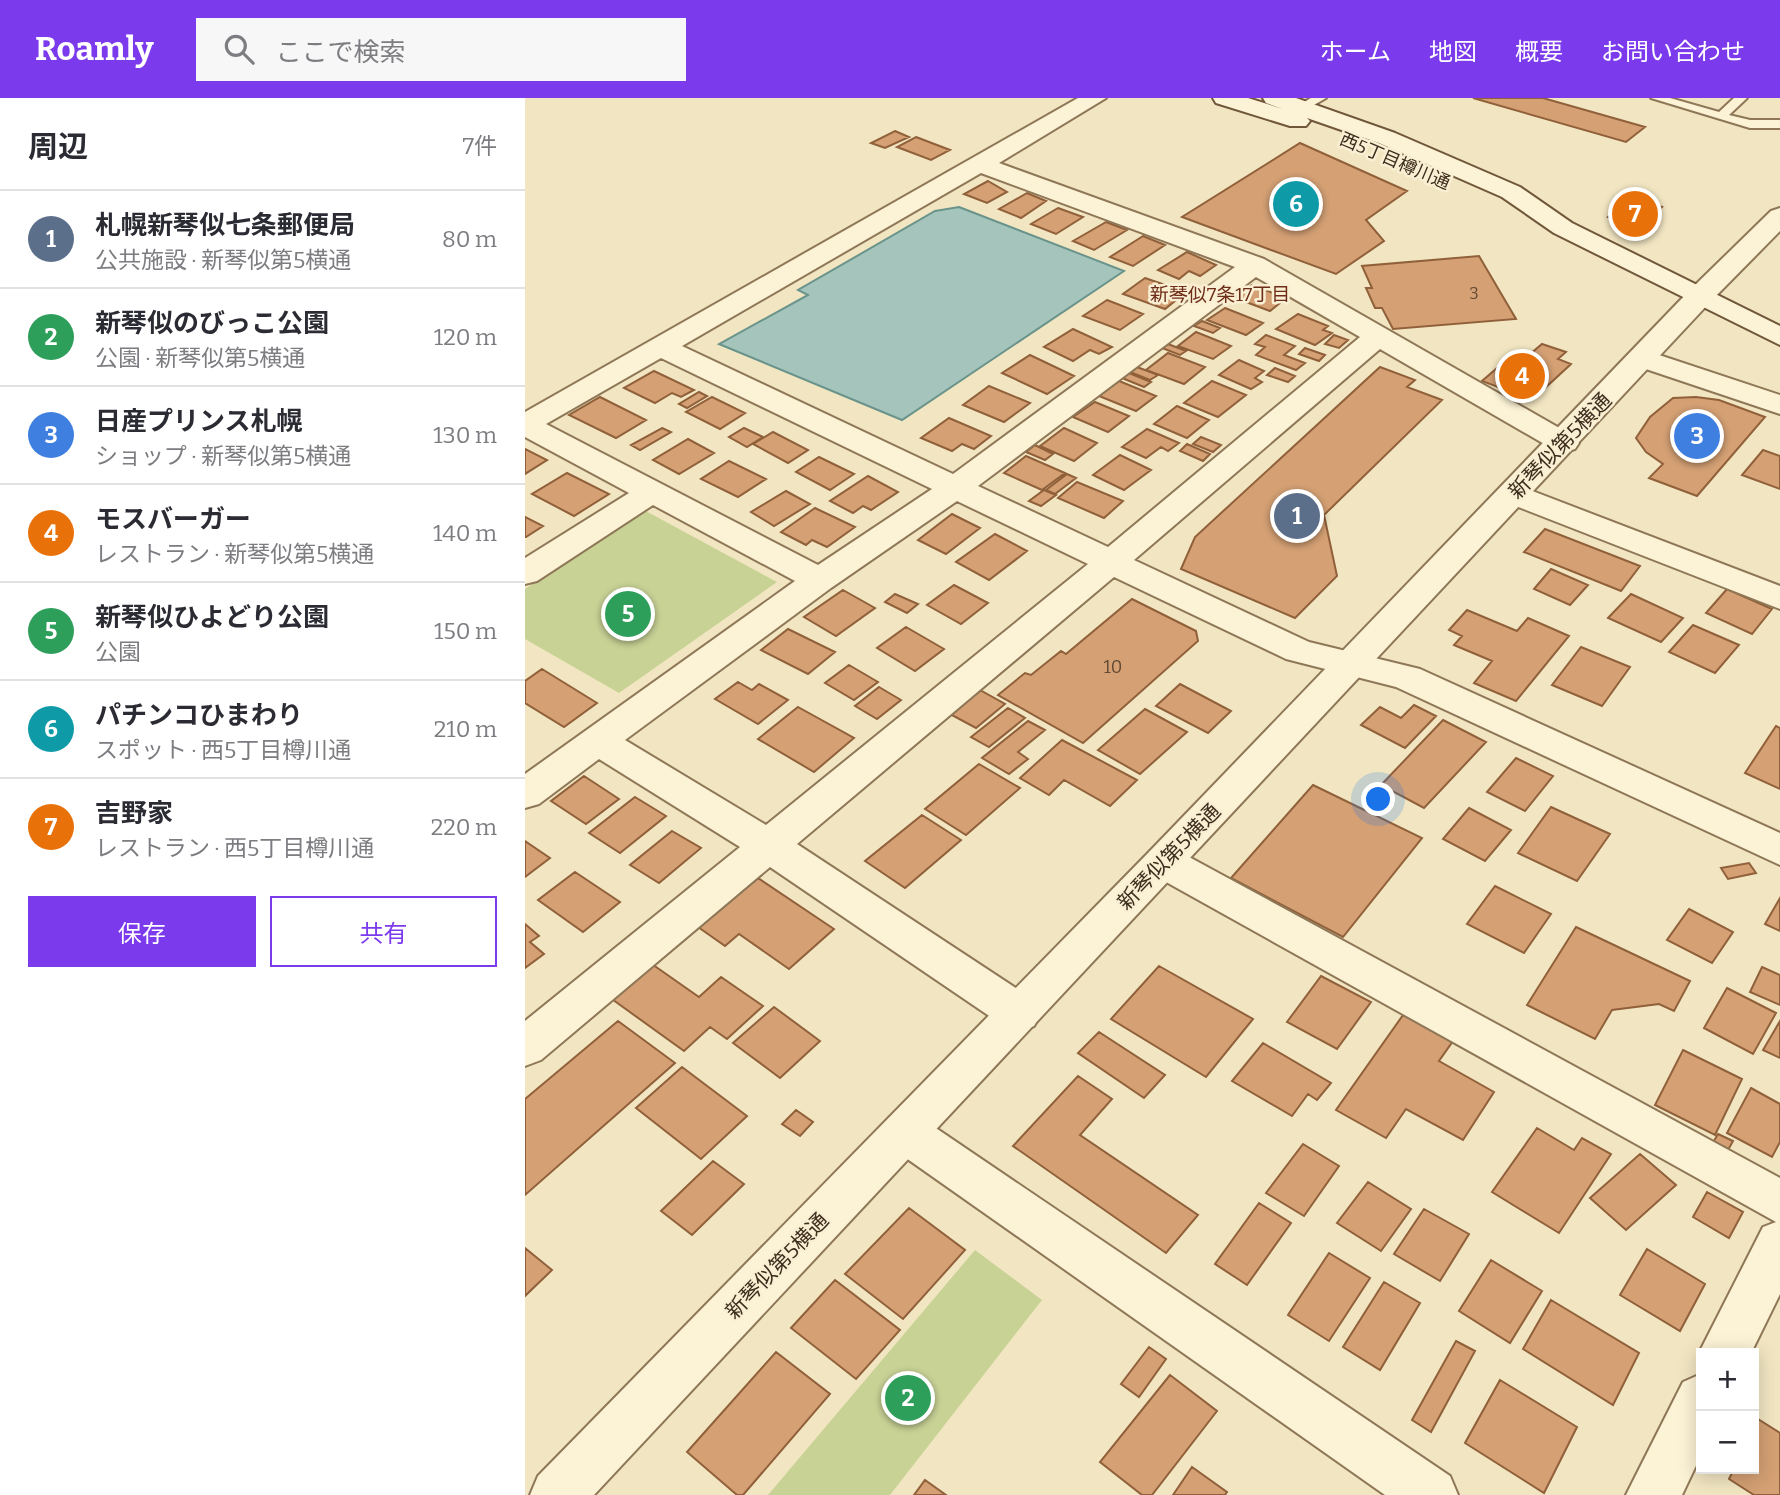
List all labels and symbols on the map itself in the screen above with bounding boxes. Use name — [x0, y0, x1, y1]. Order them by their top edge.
street label: 西5丁目樽川通 — [1337, 128, 1453, 194]
pin: 6 — [1273, 178, 1319, 230]
pin: 7 — [1612, 188, 1658, 240]
district label: 新琴似7条17丁目 — [1150, 283, 1290, 306]
house number: 3 — [1469, 284, 1479, 303]
pin: 4 — [1499, 350, 1545, 402]
street label: 新琴似第5横通 — [1503, 388, 1617, 504]
pin: 3 — [1674, 410, 1720, 462]
pin: 1 — [1274, 490, 1320, 542]
pin: 5 — [605, 588, 651, 640]
house number: 10 — [1104, 656, 1122, 678]
your location — [1361, 782, 1395, 816]
street label: 新琴似第5横通 — [1112, 799, 1226, 915]
street label: 新琴似第5横通 — [720, 1208, 834, 1324]
pin: 2 — [885, 1372, 931, 1424]

